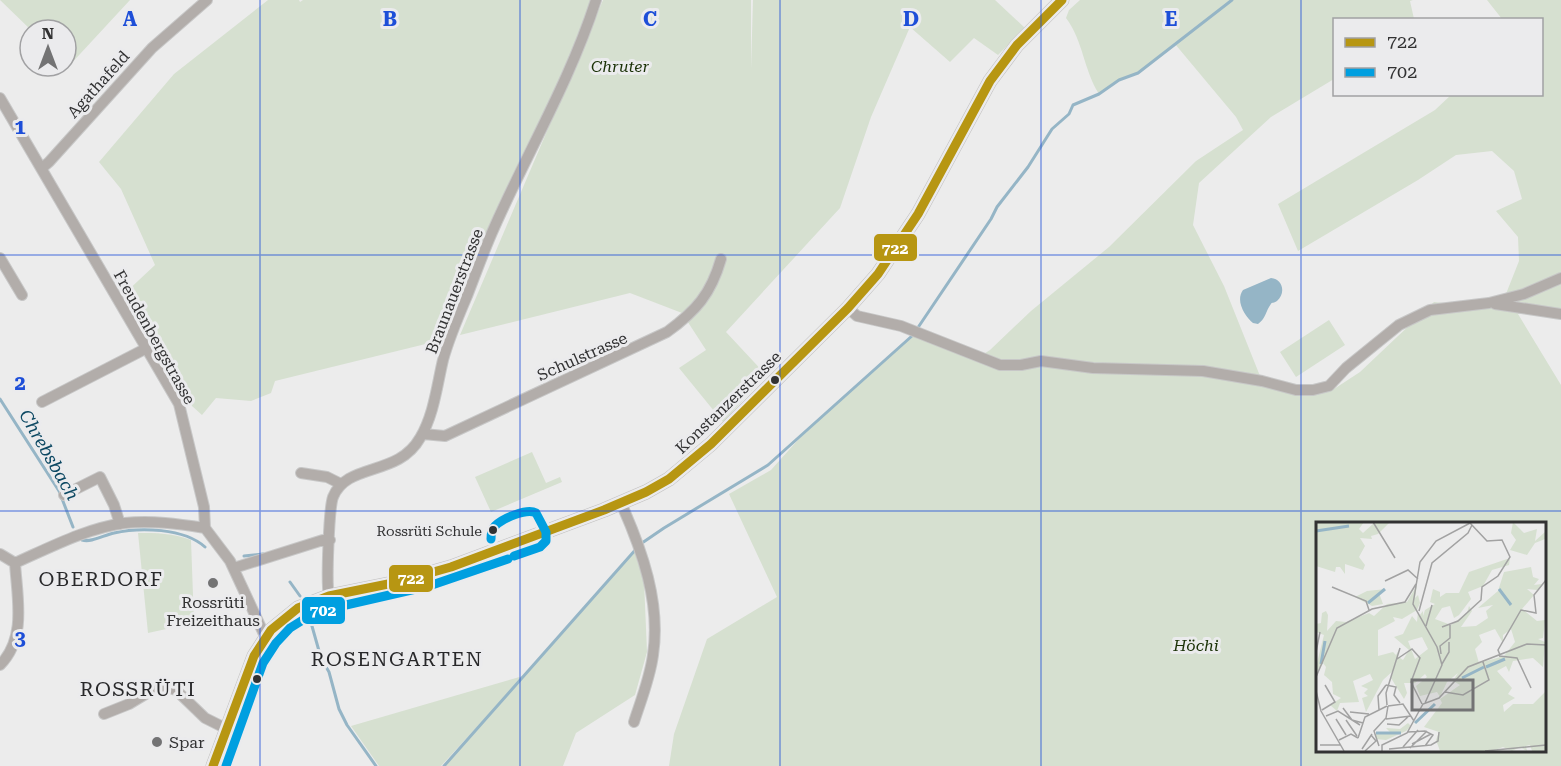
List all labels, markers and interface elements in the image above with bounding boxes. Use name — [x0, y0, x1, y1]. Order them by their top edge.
text: A — [123, 7, 138, 31]
text: B — [383, 7, 397, 31]
text: C — [643, 7, 657, 31]
text: D — [903, 7, 919, 31]
text: E — [1165, 7, 1178, 31]
north arrow — [18, 18, 78, 78]
legend — [1333, 18, 1543, 96]
text: N — [42, 24, 54, 43]
text: 722 — [1387, 31, 1417, 52]
street label: Agathafeld — [63, 47, 133, 122]
park label: Chruter — [591, 57, 649, 76]
text: 702 — [1387, 61, 1417, 82]
text: 1 — [14, 115, 26, 139]
street label: Braunauerstrasse — [422, 226, 487, 356]
line badge: 722 — [873, 233, 918, 262]
text: 722 — [882, 239, 908, 258]
street label: Freudenbergstrasse — [110, 267, 199, 408]
street label: Schulstrasse — [534, 328, 630, 385]
street label: Konstanzerstrasse — [672, 347, 785, 458]
text: 2 — [14, 371, 26, 395]
unlabelled marker — [769, 374, 781, 386]
water label: Chrebsbach — [15, 406, 84, 504]
inset map — [1316, 522, 1546, 751]
place label: Rossrüti Schule — [377, 523, 482, 539]
marker: Rossrüti Schule — [487, 524, 499, 536]
line badge: 722 — [388, 564, 434, 593]
district label: OBERDORF — [38, 567, 164, 591]
text: 722 — [398, 569, 424, 588]
marker: Rossrüti Freizeithaus — [206, 576, 220, 590]
place label: Rossrüti Freizeithaus — [166, 593, 260, 630]
line badge: 702 — [301, 596, 346, 625]
text: 702 — [310, 601, 336, 620]
text: 3 — [14, 626, 26, 650]
park label: Höchi — [1172, 636, 1219, 655]
district label: ROSENGARTEN — [311, 647, 483, 671]
unlabelled marker — [251, 673, 263, 685]
district label: ROSSRÜTI — [80, 677, 196, 701]
place label: Spar — [169, 733, 205, 752]
marker: Spar — [150, 735, 164, 749]

